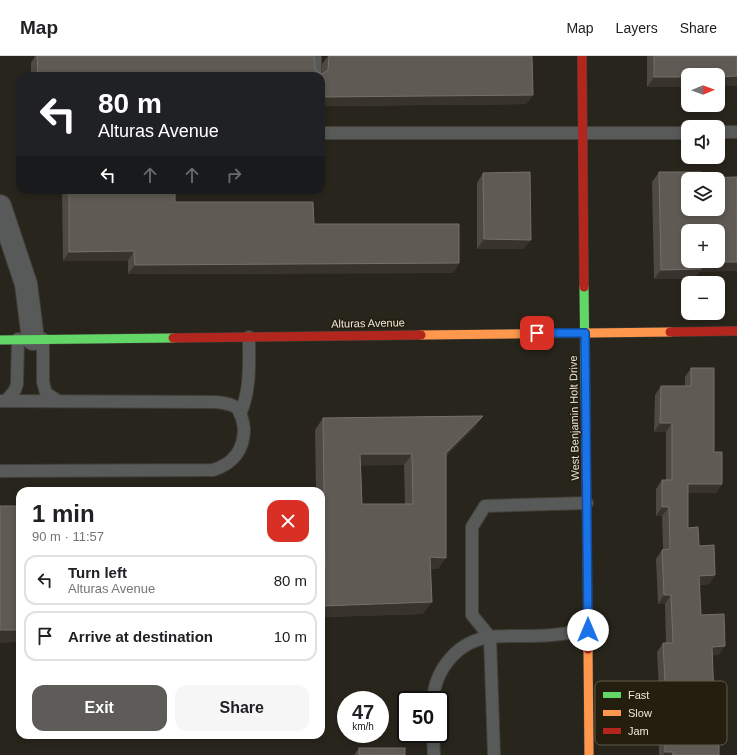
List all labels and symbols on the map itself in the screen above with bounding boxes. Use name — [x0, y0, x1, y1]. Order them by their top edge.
north arrow — [681, 68, 725, 112]
street label: Alturas Avenue — [331, 316, 405, 330]
pin — [520, 316, 554, 350]
street label: West Benjamin Holt Drive — [567, 355, 581, 481]
position arrow — [567, 609, 609, 651]
legend — [595, 681, 727, 745]
text: Fast — [628, 689, 649, 701]
speed limit sign: 50 — [397, 691, 449, 743]
text: Slow — [628, 707, 652, 719]
text: Jam — [628, 725, 649, 737]

